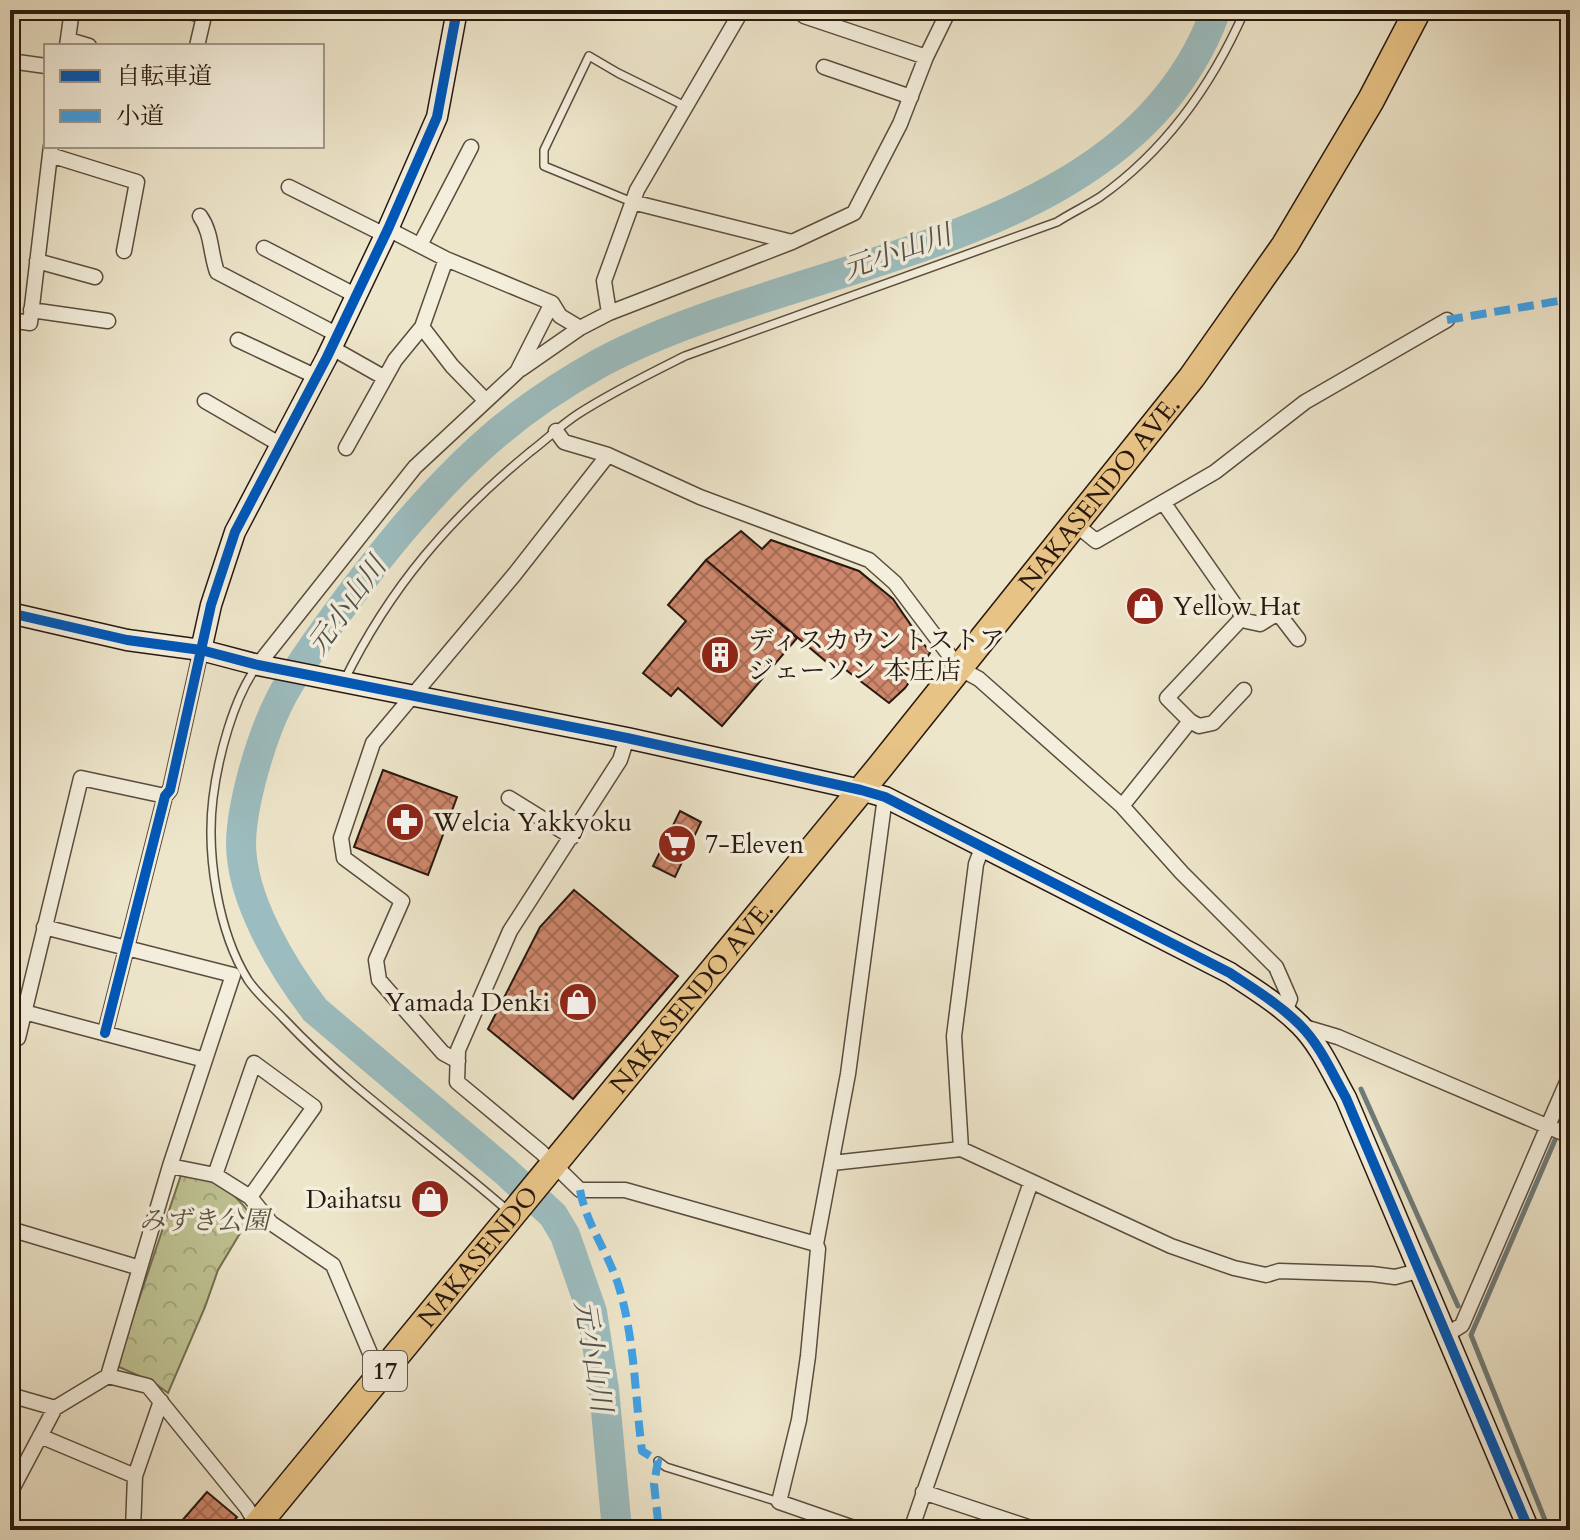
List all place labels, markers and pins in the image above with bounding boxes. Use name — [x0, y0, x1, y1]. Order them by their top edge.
shop icon: Yellow Hat — [1124, 585, 1166, 627]
place label: Yellow Hat — [1173, 589, 1301, 624]
place label: ディスカウントストア ジェーソン 本庄店 — [748, 623, 1005, 688]
building icon: ディスカウントストア ジェーソン 本庄店 — [699, 634, 741, 676]
pharmacy icon: Welcia Yakkyoku — [384, 801, 426, 843]
place label: Welcia Yakkyoku — [432, 805, 632, 840]
supermarket icon: 7-Eleven — [656, 823, 698, 865]
place label: 7-Eleven — [705, 827, 804, 862]
shop icon: Yamada Denki — [557, 981, 599, 1023]
place label: Yamada Denki — [385, 985, 550, 1020]
shop icon: Daihatsu — [409, 1178, 451, 1220]
place label: Daihatsu — [306, 1182, 402, 1217]

